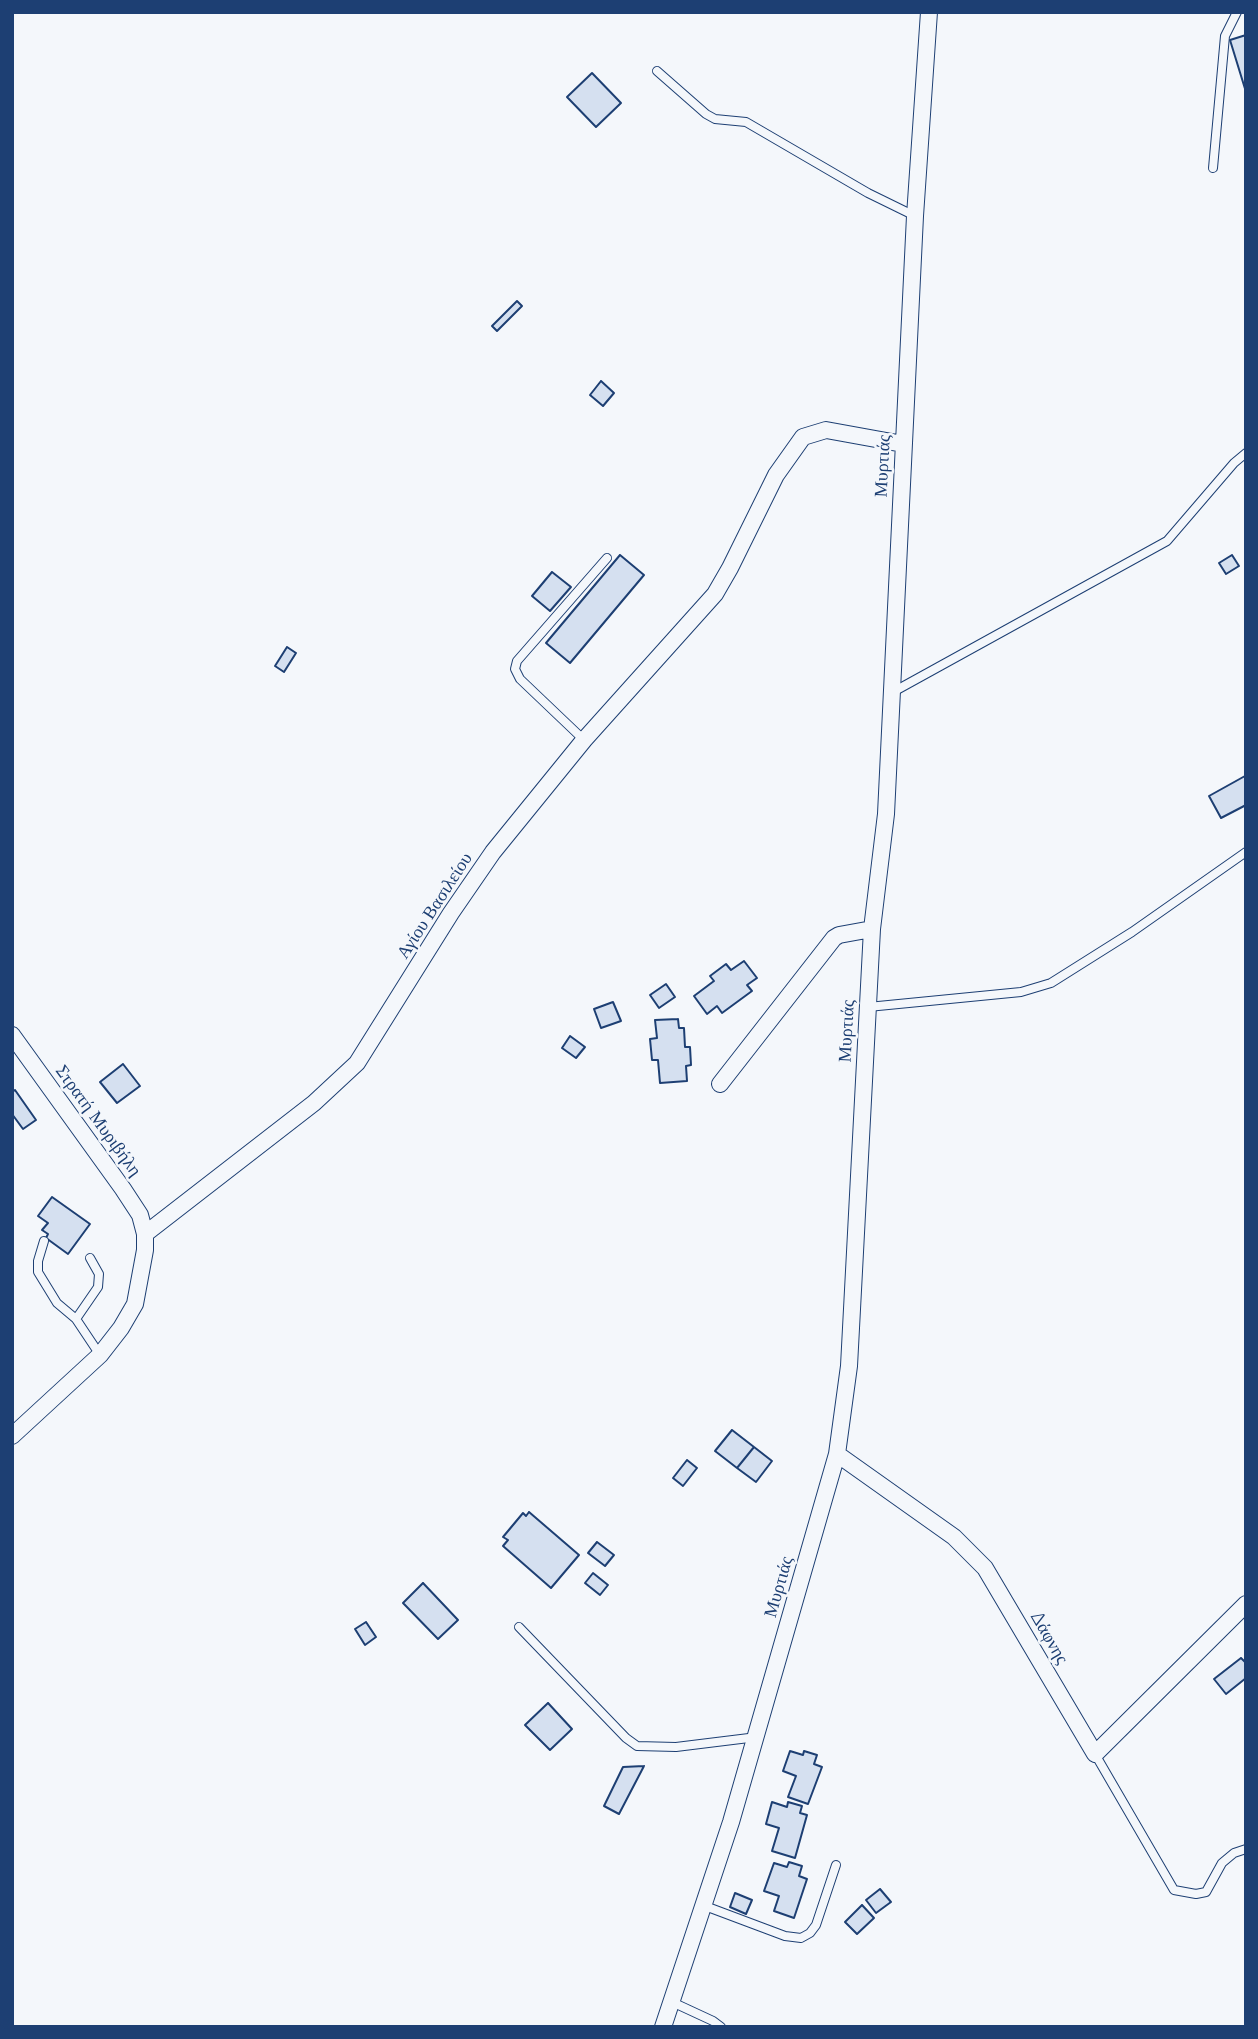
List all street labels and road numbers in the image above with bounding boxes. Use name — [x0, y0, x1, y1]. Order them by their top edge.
street label: Μυρτιάς — [871, 434, 895, 498]
street label: Αγίου Βασιλείου — [393, 849, 477, 963]
street label: Μυρτιάς — [835, 999, 859, 1063]
street label: Στρατή Μυριβήλη — [50, 1061, 146, 1181]
street label: Μυρτιάς — [760, 1554, 798, 1620]
street label: Δάφνης — [1025, 1608, 1073, 1668]

